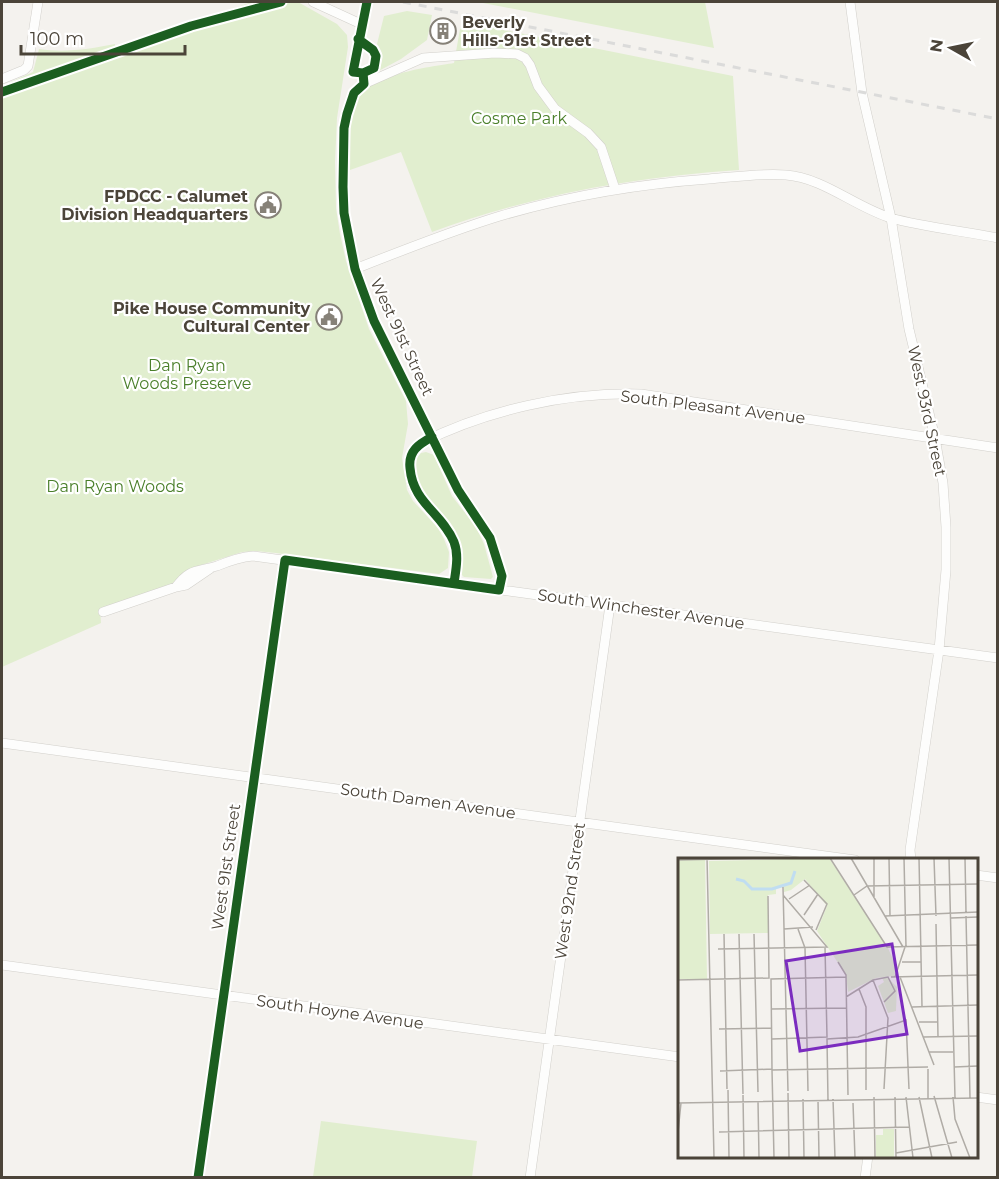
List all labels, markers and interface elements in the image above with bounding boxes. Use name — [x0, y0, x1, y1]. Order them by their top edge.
place label: Beverly Hills-91st Street — [462, 13, 592, 50]
building icon: Beverly Hills-91st Street — [428, 16, 458, 46]
scale bar — [21, 18, 184, 56]
north arrow — [921, 18, 981, 78]
text: 100 m — [30, 28, 84, 50]
text: N — [926, 38, 947, 54]
park label: Cosme Park — [471, 109, 568, 128]
place label: FPDCC - Calumet Division Headquarters — [61, 187, 248, 224]
public building icon: FPDCC - Calumet Division Headquarters — [253, 190, 283, 220]
street label: West 91st Street — [366, 275, 438, 399]
place label: Pike House Community Cultural Center — [113, 299, 310, 336]
public building icon: Pike House Community Cultural Center — [314, 302, 344, 332]
street label: West 93rd Street — [904, 344, 950, 479]
park label: Dan Ryan Woods Preserve — [122, 356, 252, 393]
street label: South Pleasant Avenue — [620, 386, 806, 428]
park label: Dan Ryan Woods — [46, 477, 184, 496]
street label: South Winchester Avenue — [536, 585, 746, 633]
street label: South Damen Avenue — [339, 779, 517, 823]
street label: West 91st Street — [208, 802, 244, 931]
street label: West 92nd Street — [551, 821, 589, 961]
inset map — [678, 858, 978, 1158]
street label: South Hoyne Avenue — [255, 991, 425, 1033]

